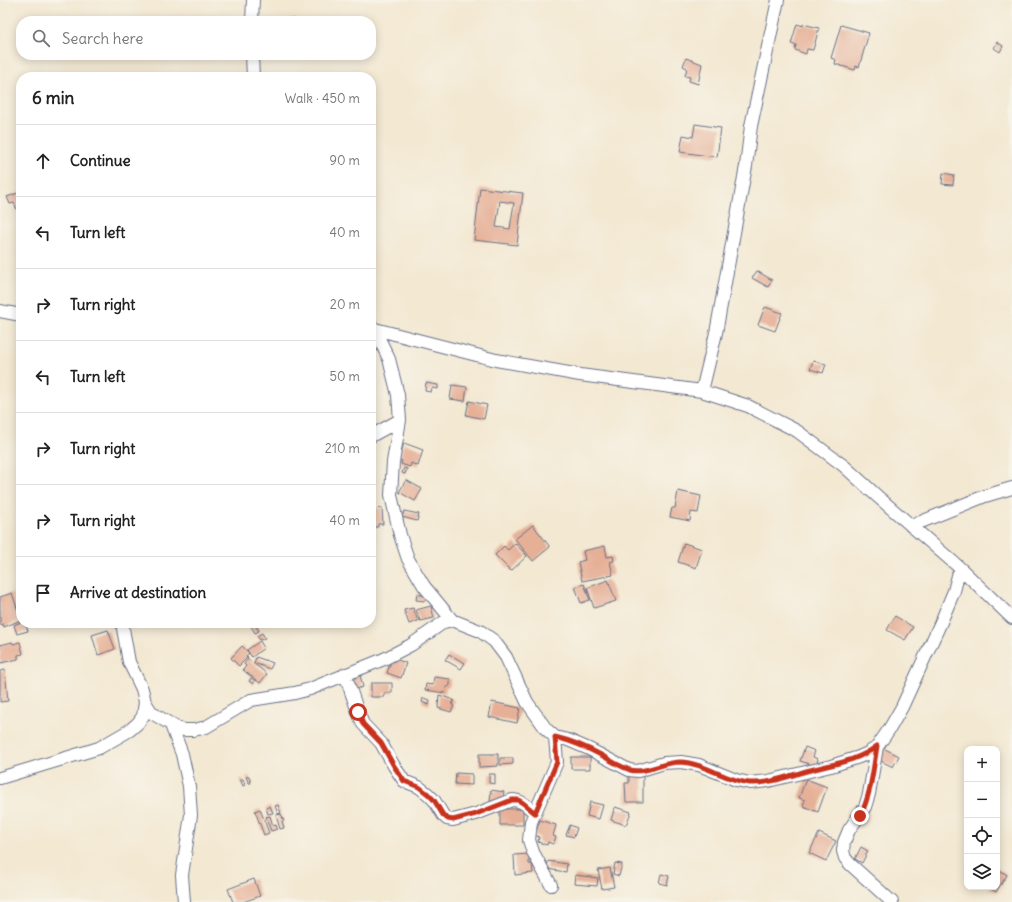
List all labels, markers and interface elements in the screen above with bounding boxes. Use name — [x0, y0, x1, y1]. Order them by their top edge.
search box — [16, 16, 376, 60]
icon: search — [30, 27, 52, 49]
text: Search here — [62, 29, 143, 48]
text: 6 min — [32, 87, 74, 109]
text: Walk · 450 m — [285, 90, 360, 107]
icon: ahead — [32, 150, 54, 172]
text: Continue — [70, 151, 131, 170]
text: 90 m — [329, 152, 360, 169]
icon: left — [32, 222, 54, 244]
text: Turn left — [70, 223, 125, 242]
text: 40 m — [329, 224, 360, 241]
icon: right — [32, 294, 54, 316]
text: Turn right — [70, 295, 135, 314]
text: 20 m — [330, 296, 360, 313]
icon: left — [32, 366, 54, 388]
text: Turn left — [70, 367, 125, 386]
text: 50 m — [329, 368, 360, 385]
icon: right — [32, 438, 54, 460]
text: Turn right — [70, 439, 135, 458]
text: 210 m — [325, 440, 360, 457]
icon: right — [32, 510, 54, 532]
text: Turn right — [70, 511, 135, 530]
text: 40 m — [329, 512, 360, 529]
icon: arrive — [32, 582, 54, 604]
text: Arrive at destination — [70, 583, 206, 602]
route start — [349, 703, 367, 721]
map controls — [964, 746, 1000, 890]
button: + — [964, 746, 1000, 782]
button: − — [964, 782, 1000, 818]
route end — [851, 807, 869, 825]
button: locate — [964, 818, 1000, 854]
button: layers — [964, 854, 1000, 890]

